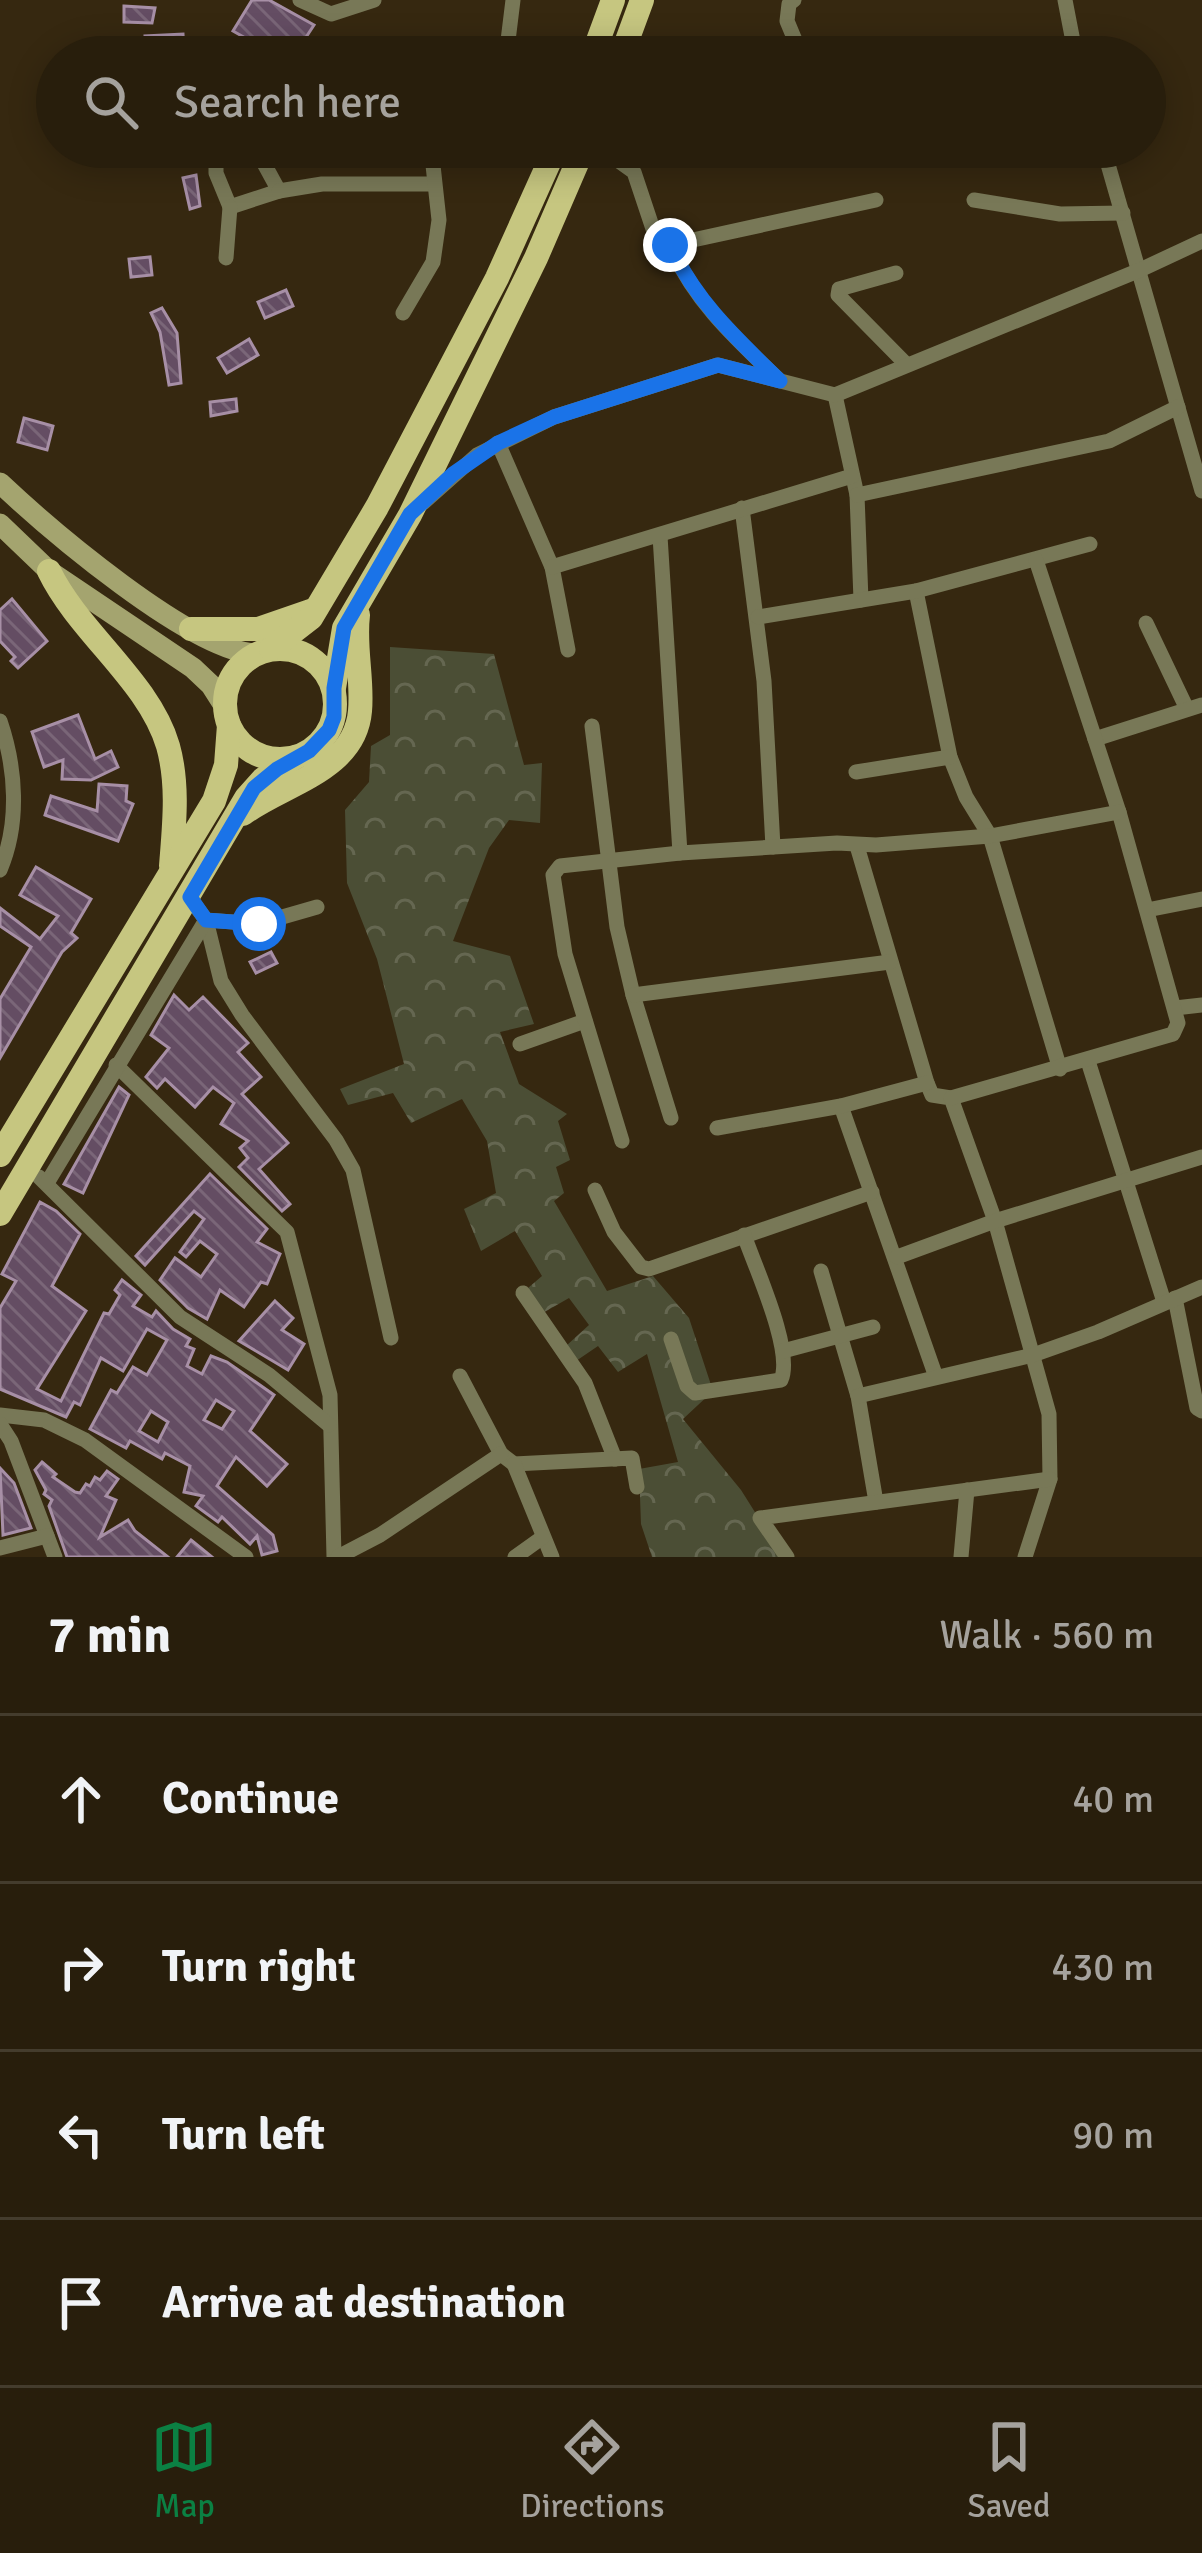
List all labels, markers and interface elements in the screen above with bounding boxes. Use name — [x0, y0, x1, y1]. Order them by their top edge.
search box — [36, 36, 1166, 168]
icon: search — [78, 69, 144, 135]
text: Search here — [174, 75, 401, 130]
route end — [643, 218, 697, 272]
route start — [232, 897, 286, 951]
text: 7 min — [48, 1604, 171, 1667]
text: Walk · 560 m — [940, 1611, 1154, 1659]
icon: ahead — [48, 1766, 114, 1832]
text: Continue — [162, 1771, 339, 1826]
text: 40 m — [1072, 1775, 1154, 1823]
icon: right — [48, 1934, 114, 2000]
text: Turn right — [162, 1939, 356, 1994]
text: 430 m — [1051, 1943, 1154, 1991]
icon: left — [48, 2102, 114, 2168]
text: Turn left — [162, 2107, 325, 2162]
text: 90 m — [1072, 2111, 1154, 2159]
icon: arrive — [48, 2270, 114, 2336]
text: Arrive at destination — [162, 2275, 566, 2330]
tab: Map — [151, 2414, 217, 2527]
tab: Directions — [520, 2414, 665, 2527]
tab: Saved — [967, 2414, 1051, 2527]

